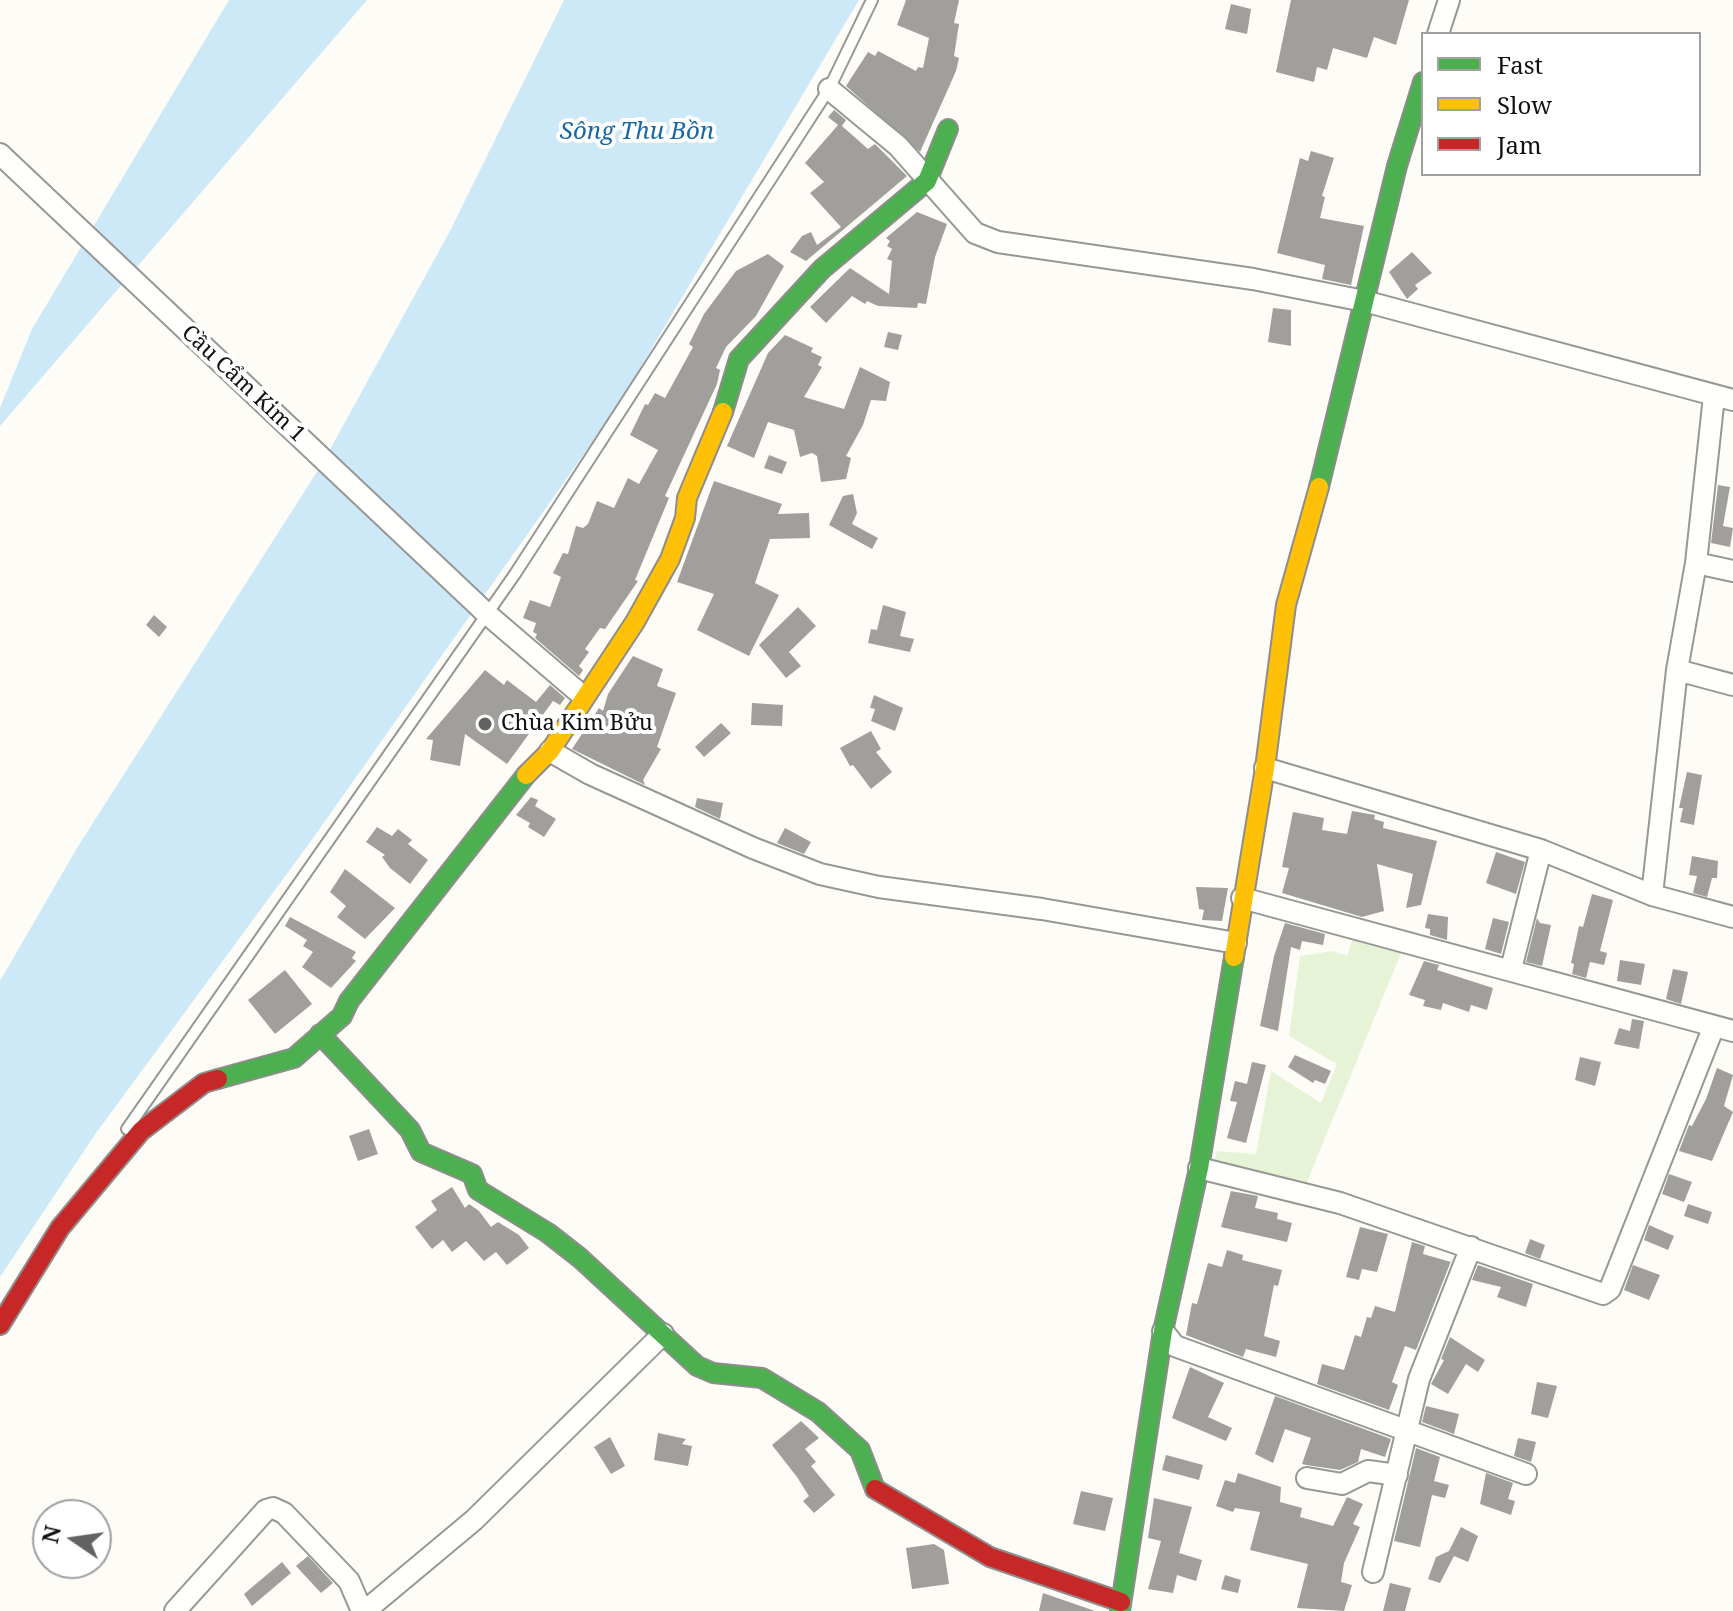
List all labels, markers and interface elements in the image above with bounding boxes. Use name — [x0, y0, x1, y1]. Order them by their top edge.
legend — [1421, 32, 1701, 176]
text: Fast — [1497, 48, 1543, 81]
text: Slow — [1497, 88, 1552, 121]
water label: Sông Thu Bồn — [560, 118, 714, 146]
text: Jam — [1497, 128, 1542, 161]
street label: Cầu Cẩm Kim 1 — [176, 320, 310, 448]
place label: Chùa Kim Bửu — [501, 711, 653, 737]
marker: Chùa Kim Bửu — [476, 715, 494, 733]
north arrow — [32, 1499, 112, 1579]
text: N — [34, 1522, 67, 1546]

